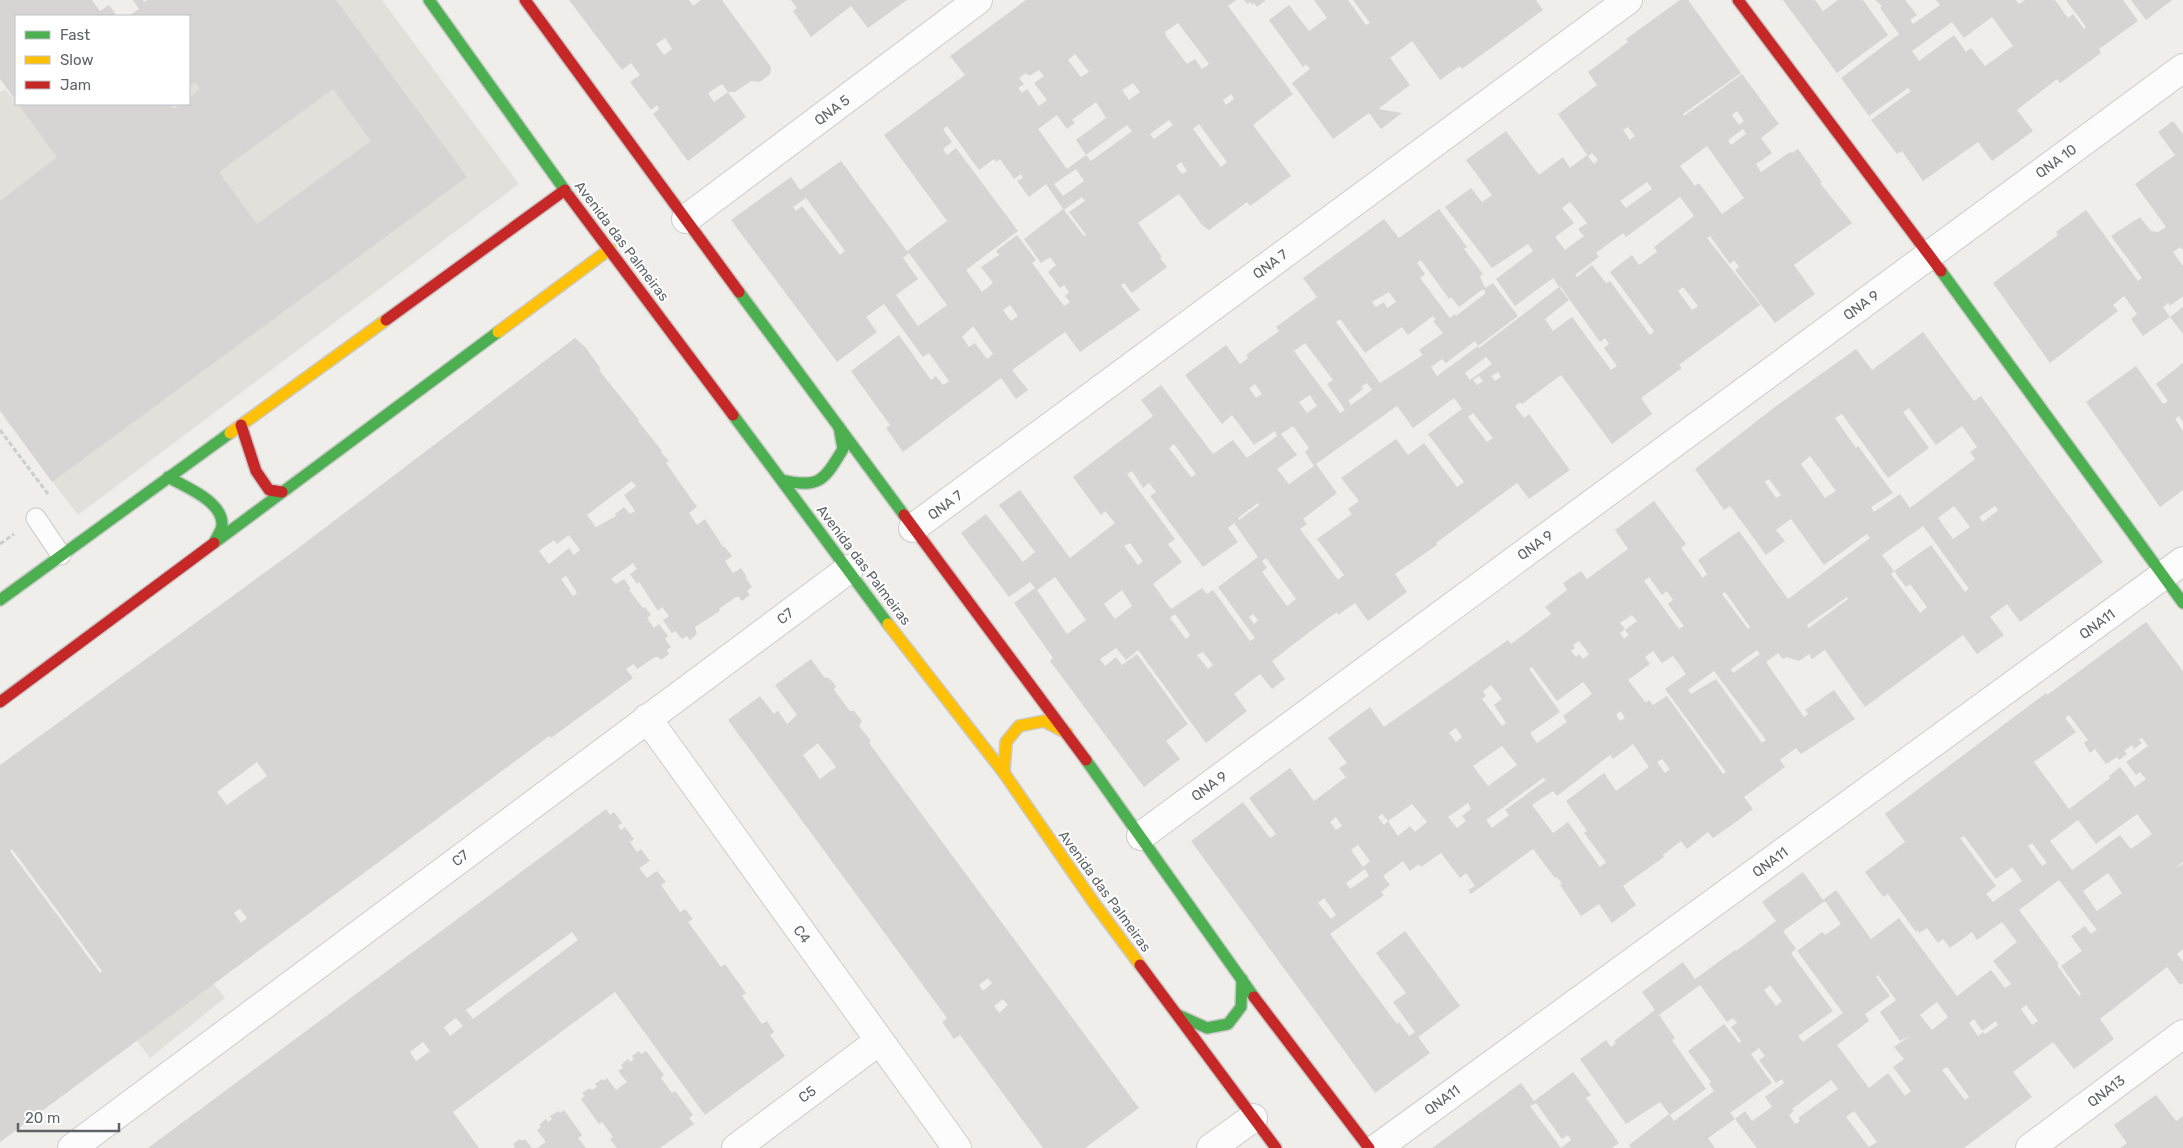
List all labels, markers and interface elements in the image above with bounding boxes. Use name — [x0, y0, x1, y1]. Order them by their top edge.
legend — [15, 15, 190, 105]
text: Fast — [60, 26, 90, 44]
text: Slow — [60, 51, 93, 69]
text: Jam — [60, 76, 91, 94]
street label: QNA 5 — [811, 92, 853, 129]
street label: QNA 10 — [2032, 141, 2080, 182]
street label: Avenida das Palmeiras — [571, 178, 672, 305]
street label: QNA 7 — [1250, 246, 1291, 283]
street label: QNA 9 — [1840, 287, 1882, 324]
street label: QNA 7 — [925, 487, 966, 524]
street label: Avenida das Palmeiras — [813, 502, 914, 629]
street label: QNA 9 — [1514, 527, 1556, 564]
street label: C7 — [774, 605, 797, 628]
street label: QNA11 — [2076, 606, 2118, 643]
street label: QNA 9 — [1188, 768, 1230, 805]
street label: Avenida das Palmeiras — [1055, 827, 1154, 955]
street label: QNA11 — [1749, 844, 1791, 881]
street label: C7 — [449, 847, 472, 870]
street label: C4 — [789, 922, 814, 947]
street label: QNA13 — [2084, 1072, 2128, 1111]
street label: C5 — [795, 1082, 819, 1106]
street label: QNA11 — [1421, 1082, 1463, 1119]
scale bar — [18, 1100, 119, 1132]
text: 20 m — [25, 1109, 60, 1127]

